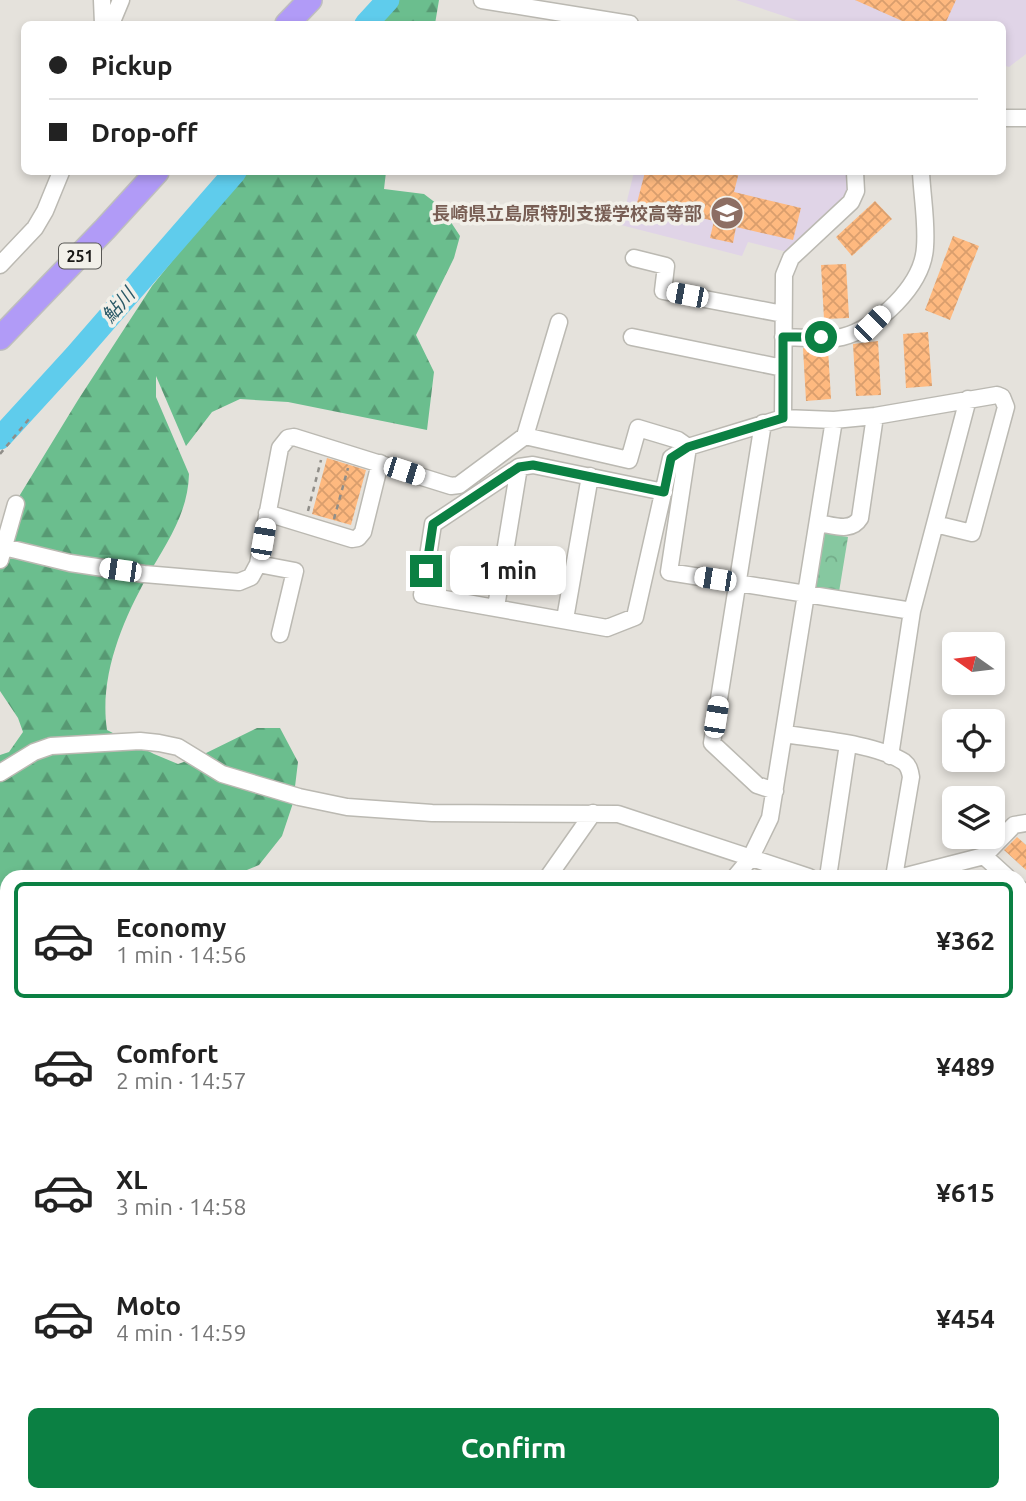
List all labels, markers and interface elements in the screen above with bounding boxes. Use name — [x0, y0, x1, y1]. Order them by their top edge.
text: Pickup — [91, 51, 173, 80]
text: Drop-off — [91, 118, 198, 147]
school or university icon: 長崎県立島原特別支援学校高等部 — [708, 194, 746, 232]
place label: 長崎県立島原特別支援学校高等部 — [432, 203, 702, 223]
road number: 251 — [59, 244, 101, 268]
car — [665, 281, 710, 309]
water label: 鮎川 — [97, 282, 140, 327]
car — [850, 302, 895, 346]
route start — [805, 321, 837, 353]
car — [381, 455, 428, 487]
car — [250, 516, 277, 562]
callout: 1 min — [450, 546, 566, 596]
route end — [410, 555, 442, 587]
car — [98, 557, 143, 583]
text: 1 min — [479, 558, 537, 583]
car — [693, 565, 738, 593]
north arrow — [942, 632, 1004, 695]
map controls — [942, 632, 1005, 849]
car — [703, 695, 730, 739]
button: locate — [942, 709, 1005, 772]
button: layers — [942, 786, 1005, 849]
icon: car — [32, 909, 95, 972]
text: Economy — [116, 913, 226, 942]
text: ¥362 — [936, 926, 995, 955]
text: 1 min · 14:56 — [116, 942, 247, 967]
icon: car — [32, 1035, 95, 1098]
text: Comfort — [116, 1039, 219, 1068]
text: ¥489 — [936, 1052, 995, 1081]
text: 2 min · 14:57 — [116, 1068, 247, 1093]
icon: car — [32, 1161, 95, 1224]
text: XL — [116, 1165, 147, 1194]
text: ¥615 — [936, 1178, 995, 1207]
text: 3 min · 14:58 — [116, 1194, 247, 1219]
icon: car — [32, 1287, 95, 1350]
text: Moto — [116, 1291, 181, 1320]
text: ¥454 — [936, 1304, 995, 1333]
text: 4 min · 14:59 — [116, 1320, 247, 1345]
button: Confirm — [28, 1408, 999, 1488]

